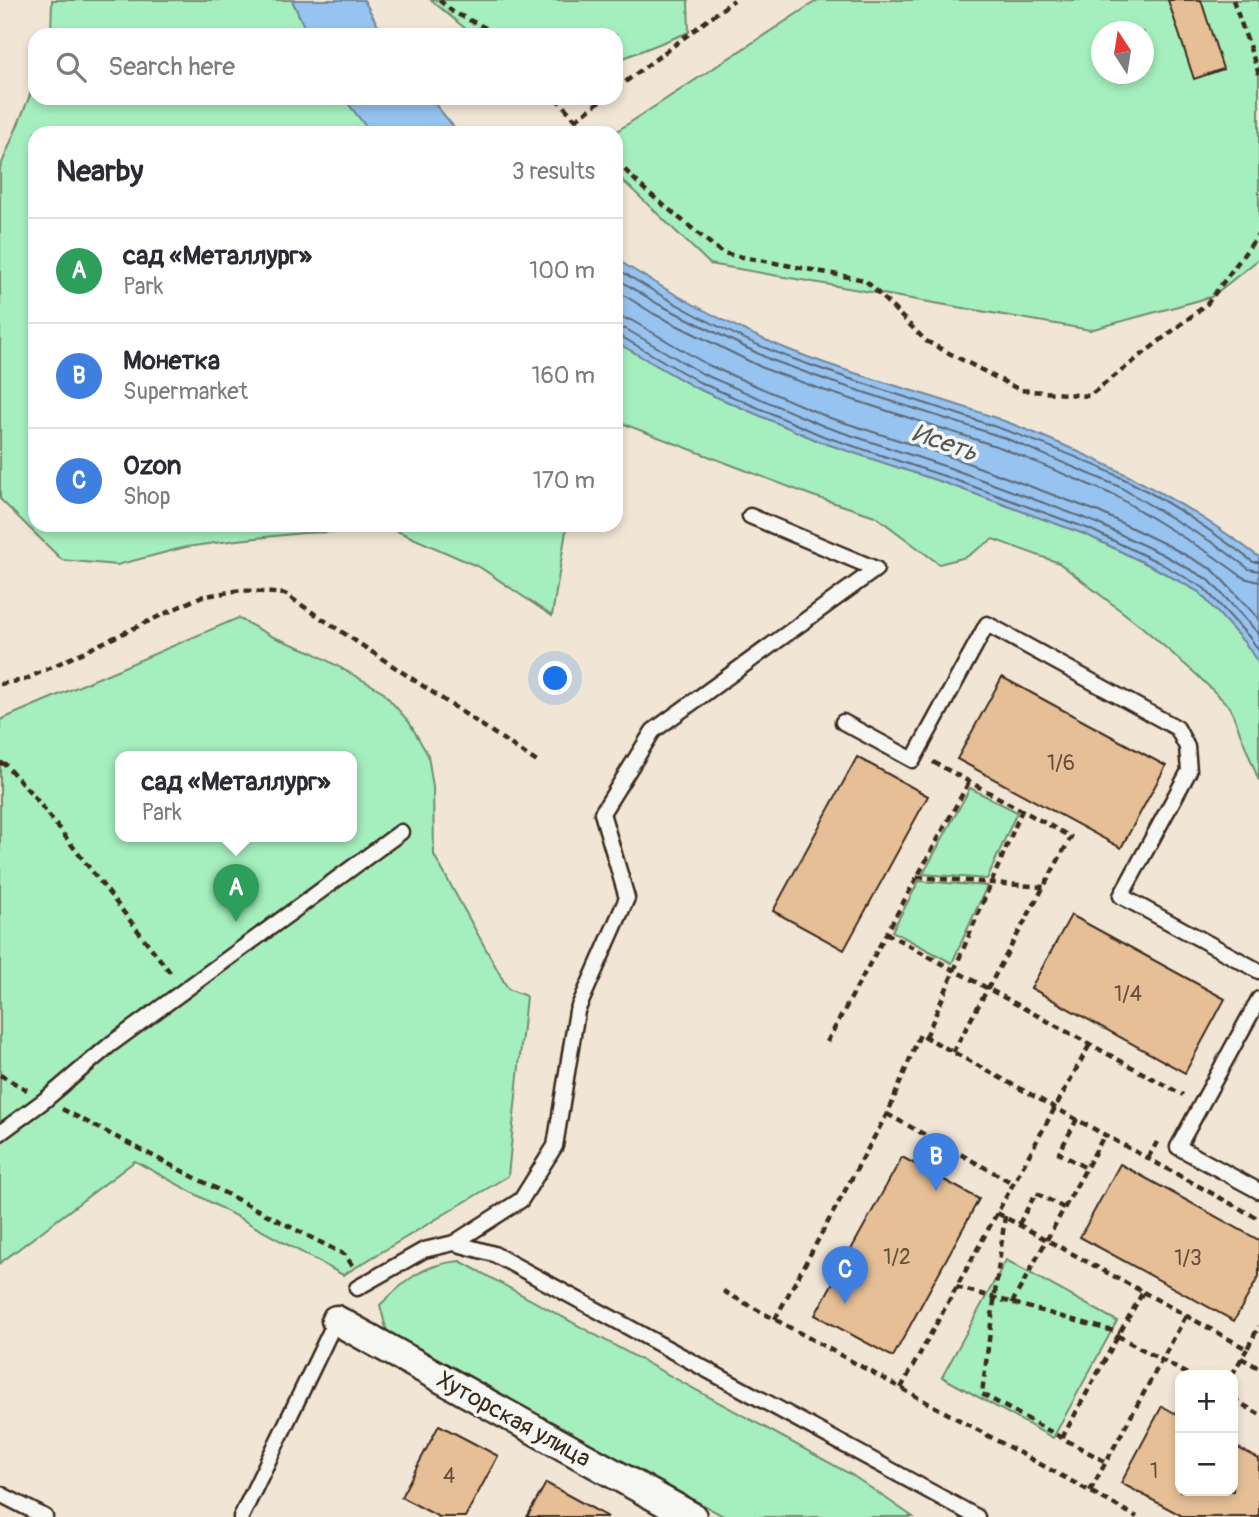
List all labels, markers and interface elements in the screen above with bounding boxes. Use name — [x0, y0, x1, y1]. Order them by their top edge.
north arrow — [1091, 21, 1154, 84]
search box — [28, 28, 623, 105]
icon: search — [52, 48, 90, 86]
text: Search here — [108, 51, 235, 83]
text: Nearby — [56, 153, 143, 190]
text: 3 results — [512, 157, 595, 186]
text: сад «Металлург» — [123, 240, 312, 272]
text: A — [72, 256, 86, 285]
text: 100 m — [529, 256, 595, 285]
text: Park — [123, 272, 163, 301]
text: Монетка — [123, 345, 220, 377]
text: B — [72, 361, 86, 390]
text: 160 m — [531, 361, 595, 390]
text: Supermarket — [123, 377, 248, 406]
water label: Исеть — [908, 417, 981, 469]
text: Ozon — [123, 450, 181, 482]
text: C — [72, 466, 86, 495]
text: 170 m — [533, 466, 595, 495]
text: Shop — [123, 482, 171, 511]
your location — [538, 661, 572, 695]
house number: 1/6 — [1047, 750, 1075, 777]
popup — [115, 751, 357, 842]
text: сад «Металлург» — [142, 766, 330, 798]
text: Park — [142, 798, 182, 827]
pin: A — [213, 864, 259, 922]
house number: 1/4 — [1114, 981, 1142, 1008]
pin: B — [913, 1133, 959, 1191]
house number: 1/2 — [883, 1244, 911, 1271]
house number: 1/3 — [1174, 1245, 1202, 1272]
pin: C — [822, 1246, 868, 1304]
street label: Хуторская улица — [432, 1365, 596, 1474]
map controls — [1175, 1370, 1238, 1496]
button: + — [1175, 1370, 1238, 1433]
button: − — [1175, 1433, 1238, 1496]
house number: 1 — [1150, 1458, 1158, 1485]
house number: 4 — [443, 1463, 455, 1490]

